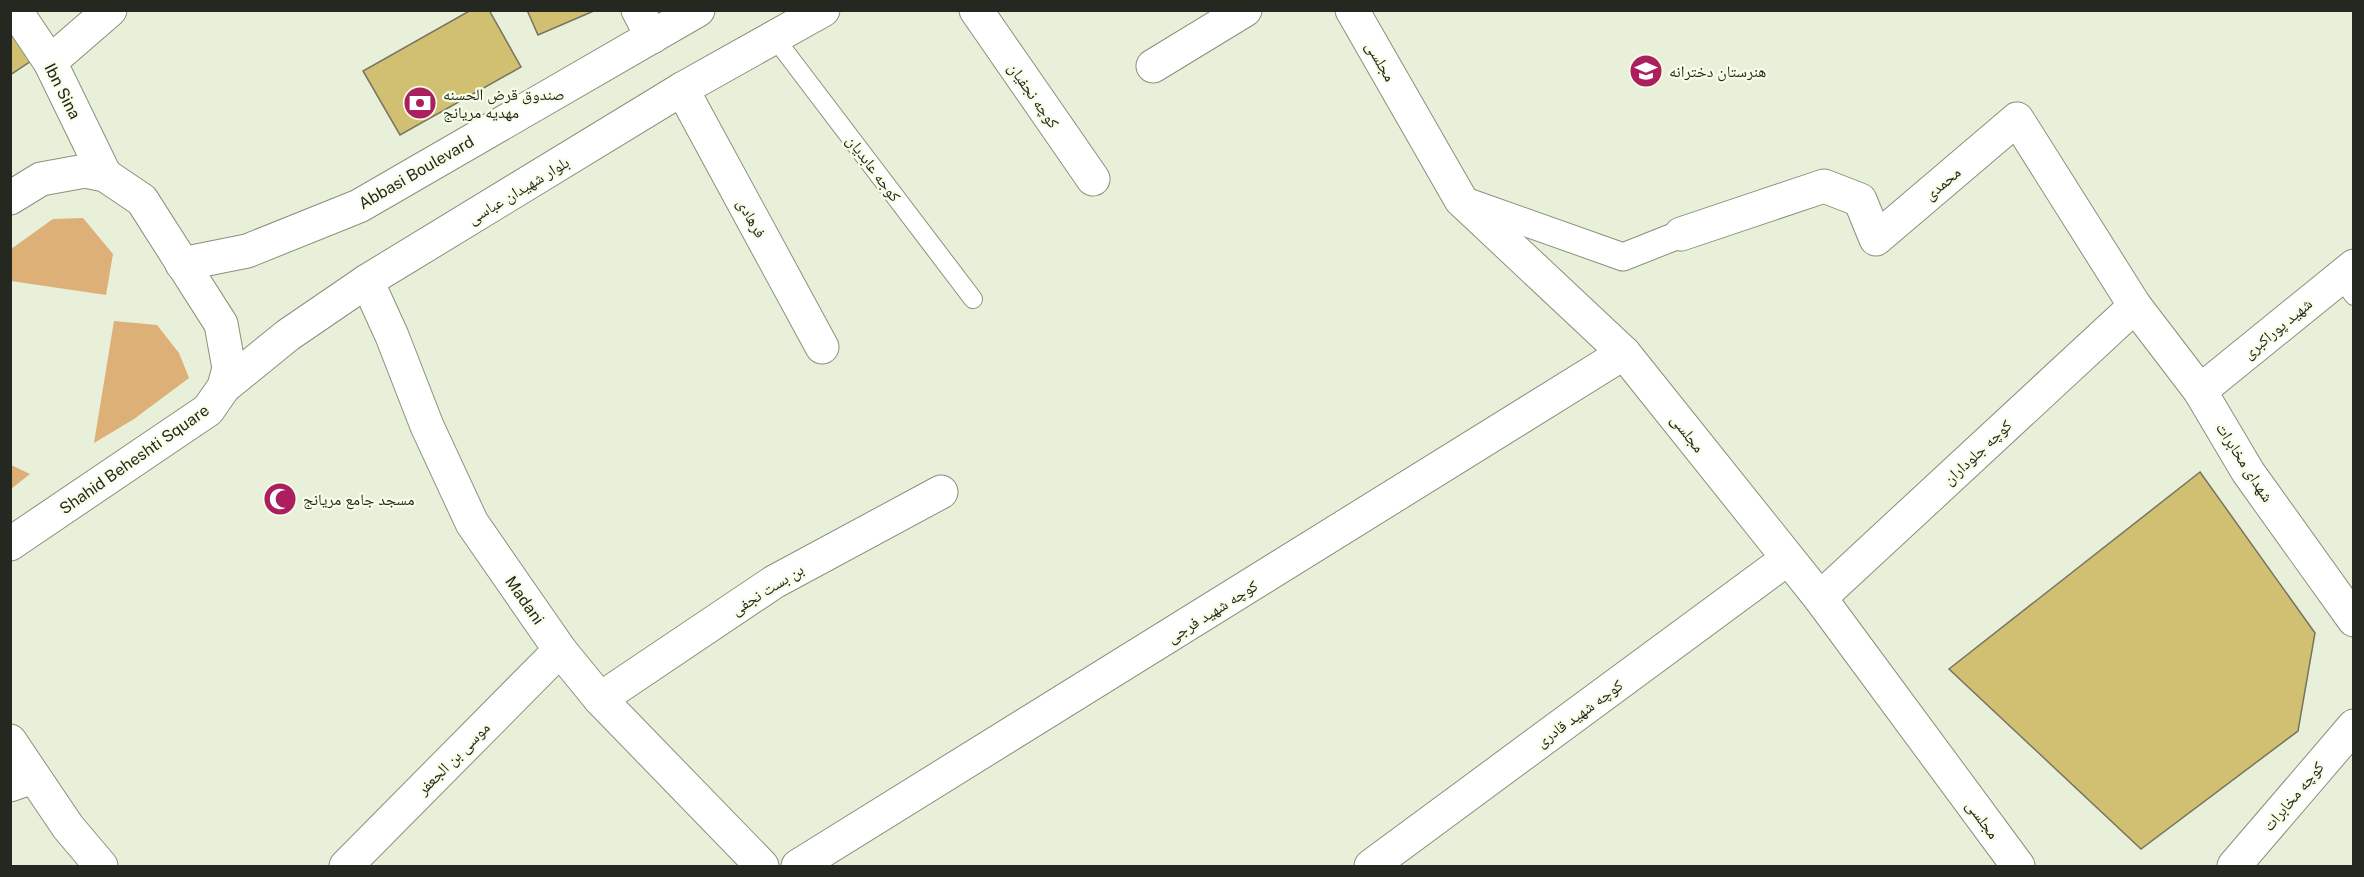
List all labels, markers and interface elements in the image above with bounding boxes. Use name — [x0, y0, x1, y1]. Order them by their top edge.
street label: مجلسی — [1361, 38, 1400, 85]
school or university icon: هنرستان دخترانه — [1628, 53, 1664, 89]
street label: کوچه نجفیان — [1003, 59, 1063, 133]
street label: Ibn Sina — [40, 60, 85, 122]
place label: هنرستان دخترانه — [1669, 62, 1766, 82]
bank icon: صندوق قرض الحسنه مهدیه مریانج — [402, 85, 438, 121]
place label: صندوق قرض الحسنه مهدیه مریانج — [443, 85, 565, 123]
street label: کوجه عابدیان — [842, 131, 905, 206]
street label: Abbasi Boulevard — [355, 132, 477, 213]
street label: بلوار شهیدان عباسی — [464, 153, 573, 229]
street label: محمدی — [1920, 163, 1965, 205]
street label: فرهادی — [732, 195, 770, 242]
street label: شهید پوراکبری — [2239, 294, 2316, 364]
street label: Shahid Beheshti Square — [56, 401, 213, 518]
street label: مجلسی — [1666, 410, 1708, 457]
street label: کوچه جلوداران — [1939, 416, 2017, 490]
street label: شهدای مخابرات — [2211, 419, 2277, 506]
mosque icon: مسجد جامع مریانج — [262, 481, 298, 517]
place label: مسجد جامع مریانج — [303, 490, 414, 510]
street label: بن بست نجفی — [728, 560, 808, 620]
street label: Madani — [501, 572, 548, 628]
street label: کوچه شهید فرجی — [1163, 576, 1262, 648]
street label: کوچه شهید قادری — [1532, 675, 1627, 752]
street label: موسی بن الجعفر — [412, 718, 494, 800]
street label: کوچه مخابرات — [2259, 758, 2328, 835]
street label: مجلسی — [1961, 796, 2003, 843]

